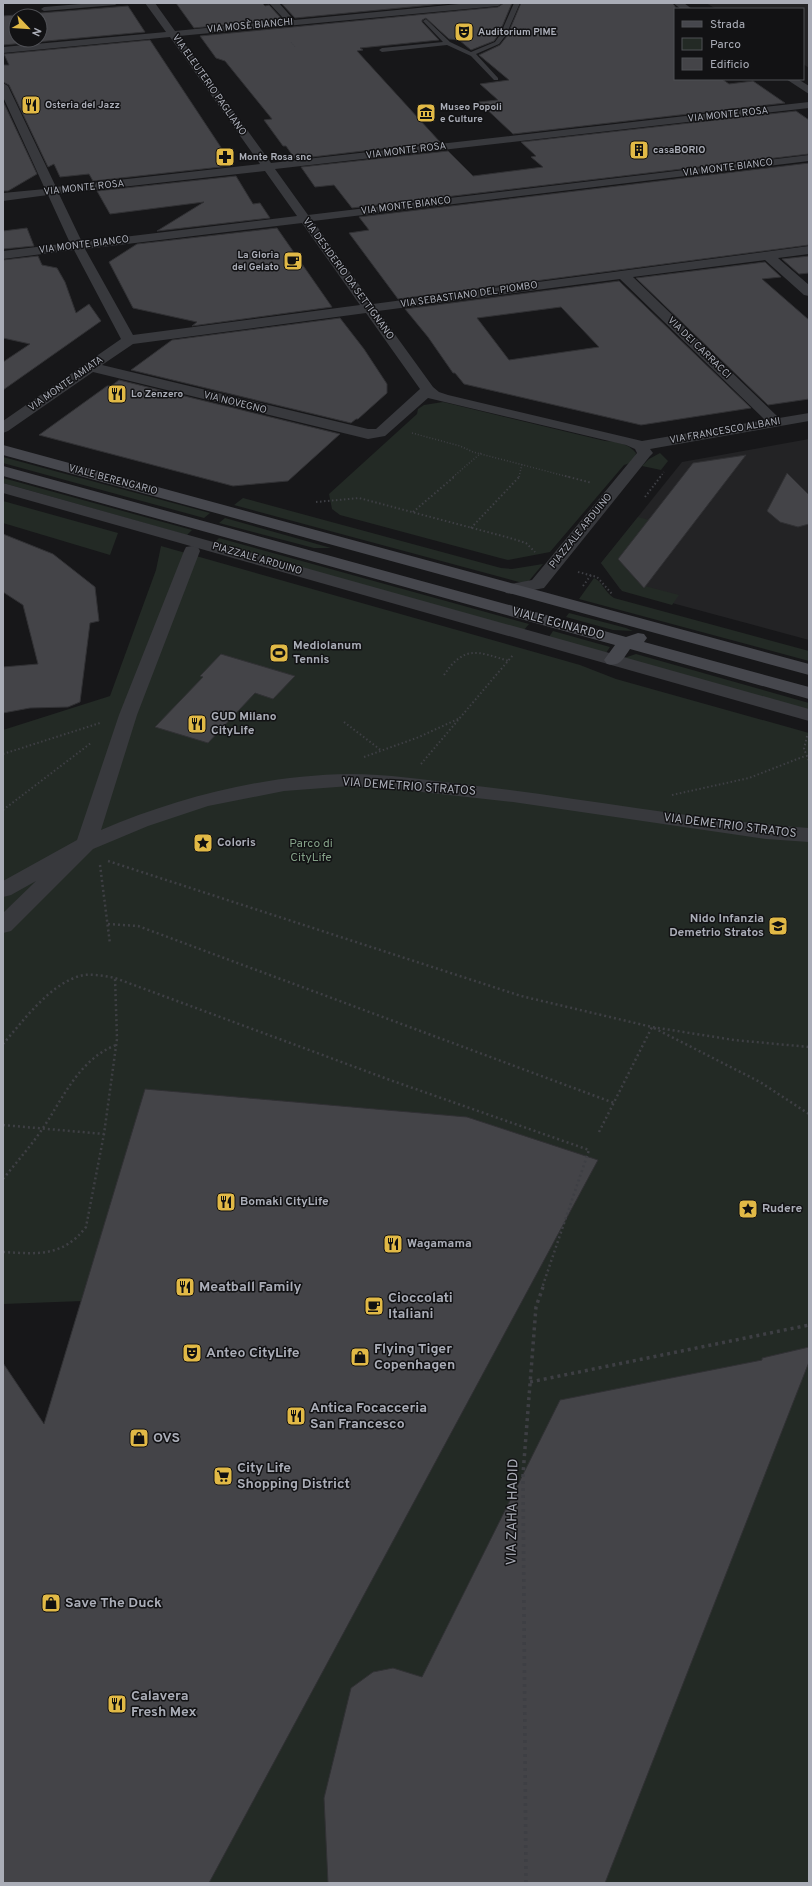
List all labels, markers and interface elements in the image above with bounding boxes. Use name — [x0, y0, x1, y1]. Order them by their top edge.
north arrow — [8, 8, 48, 48]
legend — [674, 8, 804, 80]
street label: VIA MOSÈ BIANCHI — [206, 16, 294, 36]
text: Strada — [710, 17, 745, 33]
theatre icon: Auditorium PIME — [453, 21, 475, 43]
text: N — [28, 25, 44, 38]
place label: Auditorium PIME — [478, 26, 557, 39]
street label: VIA ELEUTERIO PAGLIANO — [169, 32, 249, 138]
text: Parco — [710, 37, 741, 53]
text: Edificio — [710, 57, 750, 73]
restaurant icon: Osteria del Jazz — [20, 94, 42, 116]
place label: Osteria del Jazz — [45, 99, 120, 112]
place label: Museo Popoli e Culture — [440, 101, 502, 126]
museum icon: Museo Popoli e Culture — [415, 102, 437, 124]
street label: VIA MONTE ROSA — [687, 104, 769, 126]
building icon: casaBORIO — [628, 139, 650, 161]
street label: VIA MONTE ROSA — [365, 140, 447, 162]
place label: casaBORIO — [653, 144, 705, 157]
pharmacy icon: Monte Rosa snc — [214, 146, 236, 168]
place label: Monte Rosa snc — [239, 151, 312, 164]
street label: VIA MONTE BIANCO — [682, 156, 774, 180]
street label: VIA MONTE ROSA — [43, 177, 125, 199]
street label: VIA MONTE BIANCO — [360, 194, 452, 218]
street label: VIA DESIDERIO DA SETTIGNANO — [299, 216, 397, 342]
street label: VIA MONTE BIANCO — [38, 233, 130, 257]
place label: La Gloria del Gelato — [232, 249, 279, 274]
cafe icon: La Gloria del Gelato — [282, 250, 304, 272]
street label: VIA SEBASTIANO DEL PIOMBO — [399, 279, 539, 311]
street label: VIA DEI CARRACCI — [664, 314, 734, 382]
street label: VIA MONTE AMIATA — [26, 353, 106, 415]
restaurant icon: Lo Zenzero — [106, 383, 128, 405]
place label: Lo Zenzero — [131, 388, 183, 401]
street label: VIA NOVEGNO — [202, 389, 268, 417]
street label: VIA FRANCESCO ALBANI — [669, 415, 781, 447]
street label: VIALE BERENGARIO — [67, 462, 159, 498]
street label: PIAZZALE ARDUINO — [547, 491, 615, 571]
street label: PIAZZALE ARDUINO — [211, 540, 303, 578]
street label: VIALE EGINARDO — [510, 604, 606, 644]
place label: Mediolanum Tennis — [293, 638, 362, 668]
sports icon: Mediolanum Tennis — [268, 642, 290, 664]
place label: GUD Milano CityLife — [211, 709, 277, 739]
restaurant icon: GUD Milano CityLife — [186, 713, 208, 735]
street label: VIA DEMETRIO STRATOS — [342, 774, 476, 800]
street label: VIA DEMETRIO STRATOS — [662, 810, 798, 842]
place icon: Coloris — [192, 832, 214, 854]
place label: Coloris — [217, 835, 256, 851]
park label: Parco di CityLife — [289, 836, 333, 866]
place label: Nido Infanzia Demetrio Stratos — [669, 911, 764, 941]
school or university icon: Nido Infanzia Demetrio Stratos — [767, 915, 789, 937]
restaurant icon: Bomaki CityLife — [215, 1191, 237, 1213]
place label: Bomaki CityLife — [240, 1194, 329, 1210]
place icon: Rudere — [737, 1198, 759, 1220]
place label: Rudere — [762, 1201, 802, 1217]
restaurant icon: Wagamama — [382, 1233, 404, 1255]
place label: Wagamama — [407, 1236, 472, 1252]
restaurant icon: Meatball Family — [174, 1276, 196, 1298]
place label: Meatball Family — [199, 1279, 301, 1296]
place label: Cioccolati Italiani — [388, 1290, 453, 1323]
cafe icon: Cioccolati Italiani — [363, 1295, 385, 1317]
place label: Flying Tiger Copenhagen — [374, 1341, 455, 1374]
theatre icon: Anteo CityLife — [181, 1342, 203, 1364]
place label: Anteo CityLife — [206, 1345, 300, 1362]
shop icon: Flying Tiger Copenhagen — [349, 1346, 371, 1368]
place label: Antica Focacceria San Francesco — [310, 1400, 427, 1433]
restaurant icon: Antica Focacceria San Francesco — [285, 1405, 307, 1427]
shop icon: OVS — [128, 1427, 150, 1449]
place label: OVS — [153, 1430, 180, 1447]
street label: VIA ZAHA HADID — [504, 1458, 522, 1566]
place label: City Life Shopping District — [237, 1460, 350, 1493]
supermarket icon: City Life Shopping District — [212, 1465, 234, 1487]
shop icon: Save The Duck — [40, 1592, 62, 1614]
place label: Save The Duck — [65, 1595, 162, 1612]
place label: Calavera Fresh Mex — [131, 1688, 197, 1721]
restaurant icon: Calavera Fresh Mex — [106, 1693, 128, 1715]

